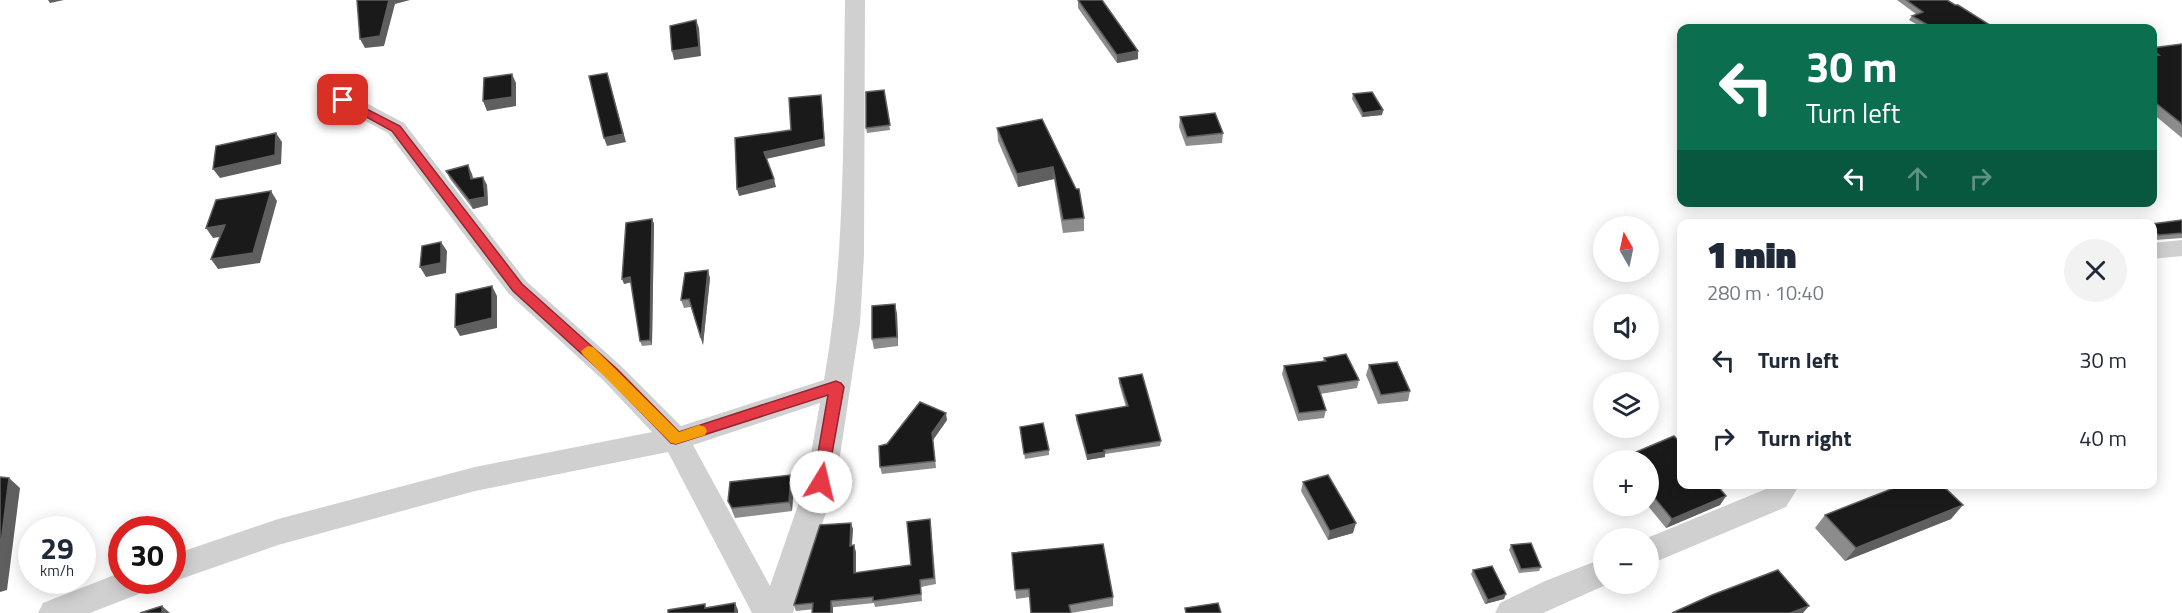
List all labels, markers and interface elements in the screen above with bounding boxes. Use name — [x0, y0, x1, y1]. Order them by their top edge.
text: 30 m — [1806, 34, 1898, 98]
icon: left — [1707, 48, 1785, 126]
pin — [317, 74, 368, 125]
icon: arrive — [326, 83, 359, 116]
text: Turn left — [1806, 92, 1900, 133]
icon: left — [1838, 162, 1871, 195]
icon: ahead — [1901, 162, 1934, 195]
icon: right — [1964, 162, 1997, 195]
north arrow — [1593, 216, 1659, 282]
map controls — [1593, 216, 1659, 594]
text: 1 min — [1707, 227, 1796, 282]
button: close — [2064, 239, 2127, 302]
text: 280 m · 10:40 — [1707, 277, 1824, 308]
button: sound — [1593, 294, 1659, 360]
text: Turn left — [1758, 343, 1839, 377]
text: 30 m — [2079, 343, 2127, 377]
icon: left — [1707, 344, 1740, 377]
button: layers — [1593, 372, 1659, 438]
text: Turn right — [1758, 421, 1852, 455]
text: 40 m — [2079, 421, 2127, 455]
icon: right — [1707, 422, 1740, 455]
position arrow — [789, 450, 853, 514]
button: + — [1593, 450, 1659, 516]
speed limit sign: 30 — [108, 516, 186, 594]
text: 29 — [40, 525, 74, 571]
button: − — [1593, 528, 1659, 594]
text: km/h — [40, 559, 74, 582]

